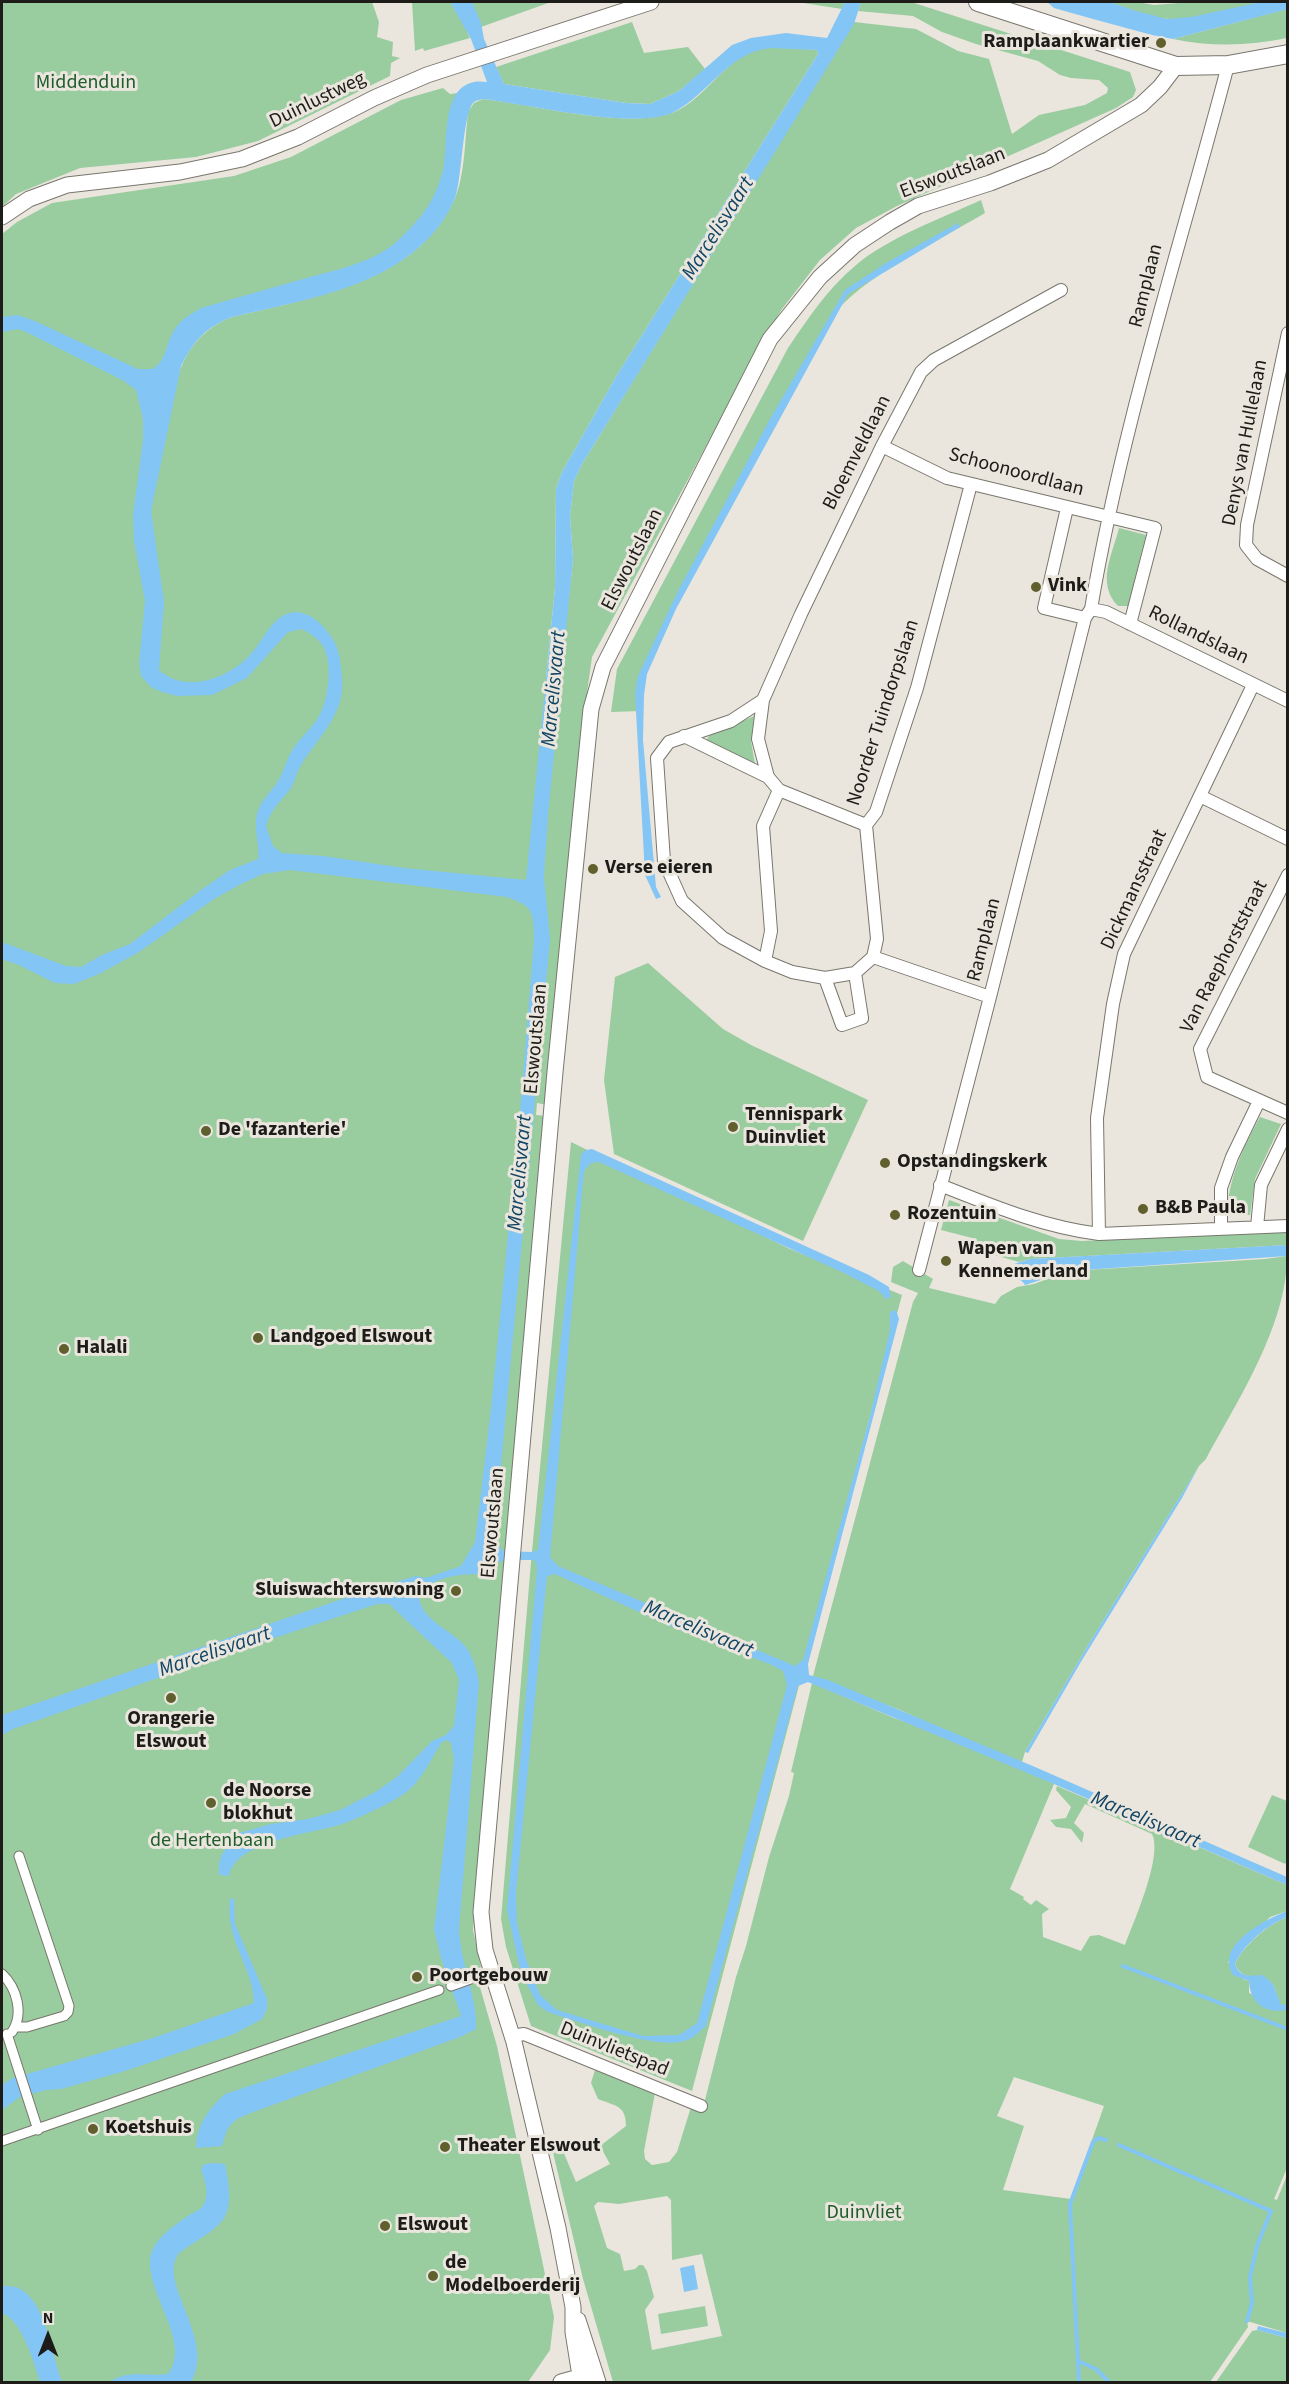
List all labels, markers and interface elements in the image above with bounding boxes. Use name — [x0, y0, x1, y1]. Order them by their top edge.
place label: Ramplaankwartier — [983, 31, 1149, 55]
marker: Ramplaankwartier — [1154, 36, 1168, 50]
street label: Duinlustweg — [266, 67, 370, 135]
park label: Middenduin — [36, 72, 136, 96]
street label: Elswoutslaan — [897, 143, 1009, 205]
water label: Marcelisvaart — [677, 173, 761, 285]
street label: Ramplaan — [1125, 242, 1169, 330]
street label: Denys van Hullelaan — [1218, 358, 1274, 528]
street label: Bloemveldlaan — [819, 392, 897, 514]
street label: Schoonoordlaan — [946, 443, 1086, 503]
street label: Elswoutslaan — [597, 505, 669, 615]
place label: Vink — [1048, 575, 1087, 599]
marker: Vink — [1029, 580, 1043, 594]
street label: Rollandslaan — [1144, 601, 1252, 671]
street label: Noorder Tuindorpslaan — [843, 617, 925, 809]
water label: Marcelisvaart — [537, 630, 573, 748]
street label: Dickmansstraat — [1097, 826, 1173, 954]
place label: Verse eieren — [605, 857, 713, 881]
marker: Verse eieren — [586, 862, 600, 876]
street label: Van Raephorststraat — [1176, 877, 1274, 1037]
street label: Ramplaan — [963, 896, 1007, 984]
street label: Elswoutslaan — [520, 983, 554, 1095]
place label: Tennispark Duinvliet — [745, 1104, 843, 1151]
water label: Marcelisvaart — [503, 1114, 539, 1232]
place label: De 'fazanterie' — [218, 1119, 346, 1143]
marker: Tennispark Duinvliet — [726, 1120, 740, 1134]
marker: De 'fazanterie' — [199, 1124, 213, 1138]
place label: Opstandingskerk — [897, 1151, 1047, 1175]
marker: Opstandingskerk — [878, 1156, 892, 1170]
place label: B&B Paula — [1155, 1197, 1246, 1221]
marker: B&B Paula — [1136, 1202, 1150, 1216]
place label: Rozentuin — [907, 1203, 997, 1227]
marker: Rozentuin — [888, 1208, 902, 1222]
place label: Wapen van Kennemerland — [958, 1238, 1088, 1285]
marker: Wapen van Kennemerland — [939, 1254, 953, 1268]
place label: Landgoed Elswout — [270, 1326, 432, 1350]
marker: Landgoed Elswout — [251, 1331, 265, 1345]
place label: Halali — [76, 1337, 128, 1361]
marker: Halali — [57, 1342, 71, 1356]
street label: Elswoutslaan — [477, 1467, 511, 1579]
place label: Sluiswachterswoning — [255, 1579, 444, 1603]
marker: Sluiswachterswoning — [449, 1584, 463, 1598]
water label: Marcelisvaart — [640, 1596, 756, 1664]
water label: Marcelisvaart — [156, 1622, 274, 1684]
marker: Orangerie Elswout — [164, 1691, 178, 1705]
place label: Orangerie Elswout — [127, 1708, 215, 1755]
place label: de Noorse blokhut — [223, 1780, 311, 1827]
water label: Marcelisvaart — [1087, 1787, 1203, 1855]
marker: de Noorse blokhut — [204, 1796, 218, 1810]
park label: de Hertenbaan — [150, 1830, 274, 1854]
place label: Poortgebouw — [429, 1965, 548, 1989]
marker: Poortgebouw — [410, 1970, 424, 1984]
street label: Duinvlietspad — [556, 2017, 672, 2083]
place label: Koetshuis — [105, 2117, 192, 2141]
marker: Koetshuis — [86, 2122, 100, 2136]
place label: Theater Elswout — [457, 2135, 600, 2159]
marker: Theater Elswout — [438, 2140, 452, 2154]
park label: Duinvliet — [827, 2202, 901, 2226]
place label: Elswout — [397, 2214, 468, 2238]
marker: Elswout — [378, 2219, 392, 2233]
place label: de Modelboerderij — [445, 2252, 580, 2299]
marker: de Modelboerderij — [426, 2269, 440, 2283]
north arrow — [18, 2306, 78, 2366]
text: N — [43, 2307, 53, 2329]

